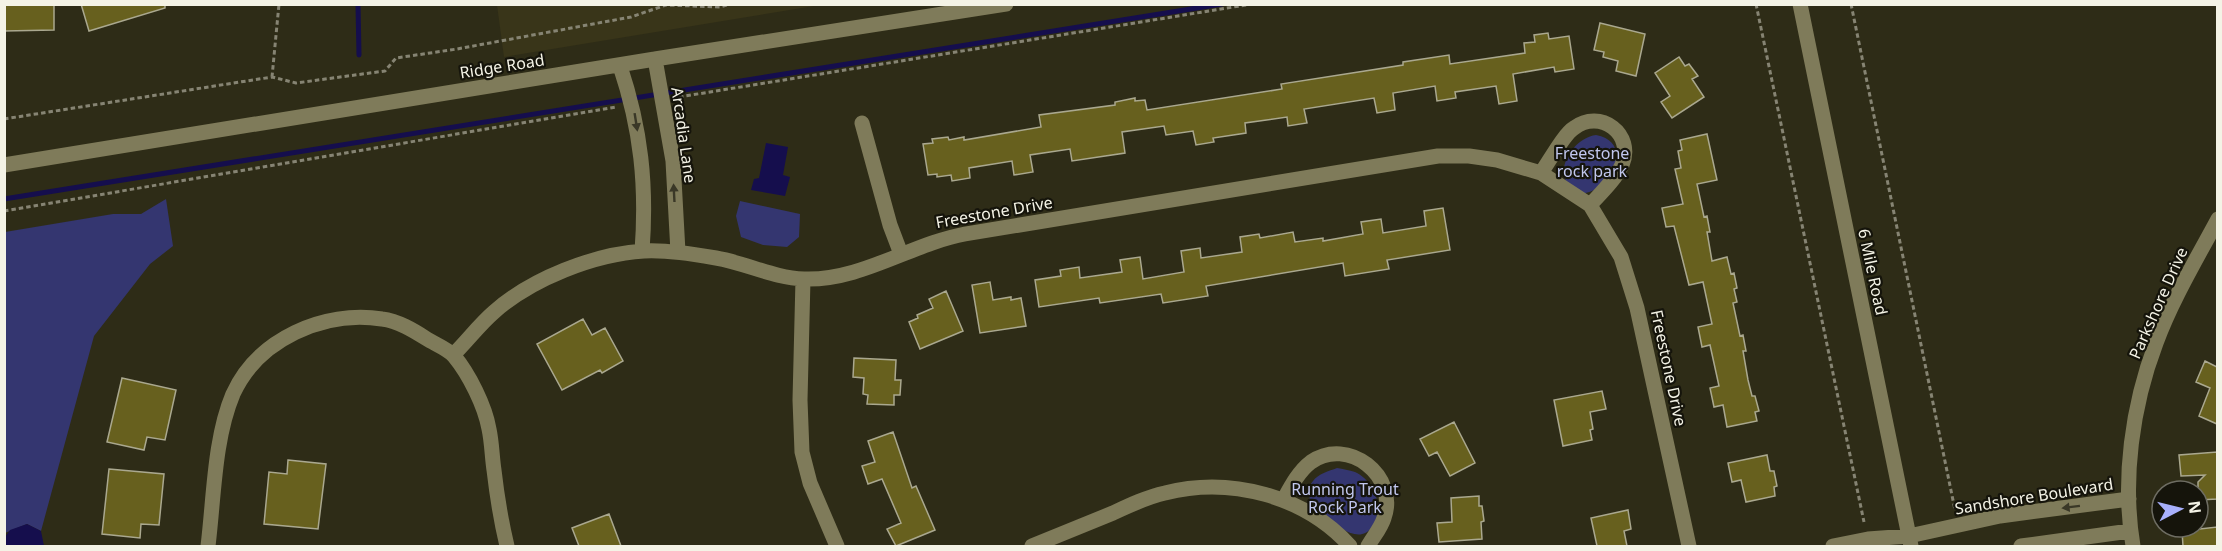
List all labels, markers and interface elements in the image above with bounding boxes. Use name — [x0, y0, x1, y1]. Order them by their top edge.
street label: Ridge Road — [458, 48, 546, 84]
street label: Arcadia Lane — [666, 86, 702, 184]
one-way arrow — [631, 113, 640, 132]
park label: Freestone rock park — [1555, 142, 1629, 182]
one-way arrow — [670, 184, 679, 203]
street label: Freestone Drive — [934, 191, 1054, 233]
street label: 6 Mile Road — [1853, 227, 1893, 317]
street label: Parkshore Drive — [2124, 244, 2192, 362]
street label: Freestone Drive — [1646, 308, 1692, 428]
street label: Sandshore Boulevard — [1953, 473, 2115, 519]
park label: Running Trout Rock Park — [1291, 478, 1399, 518]
north arrow — [2150, 479, 2210, 539]
text: N — [2183, 499, 2207, 515]
one-way arrow — [2061, 502, 2080, 511]

